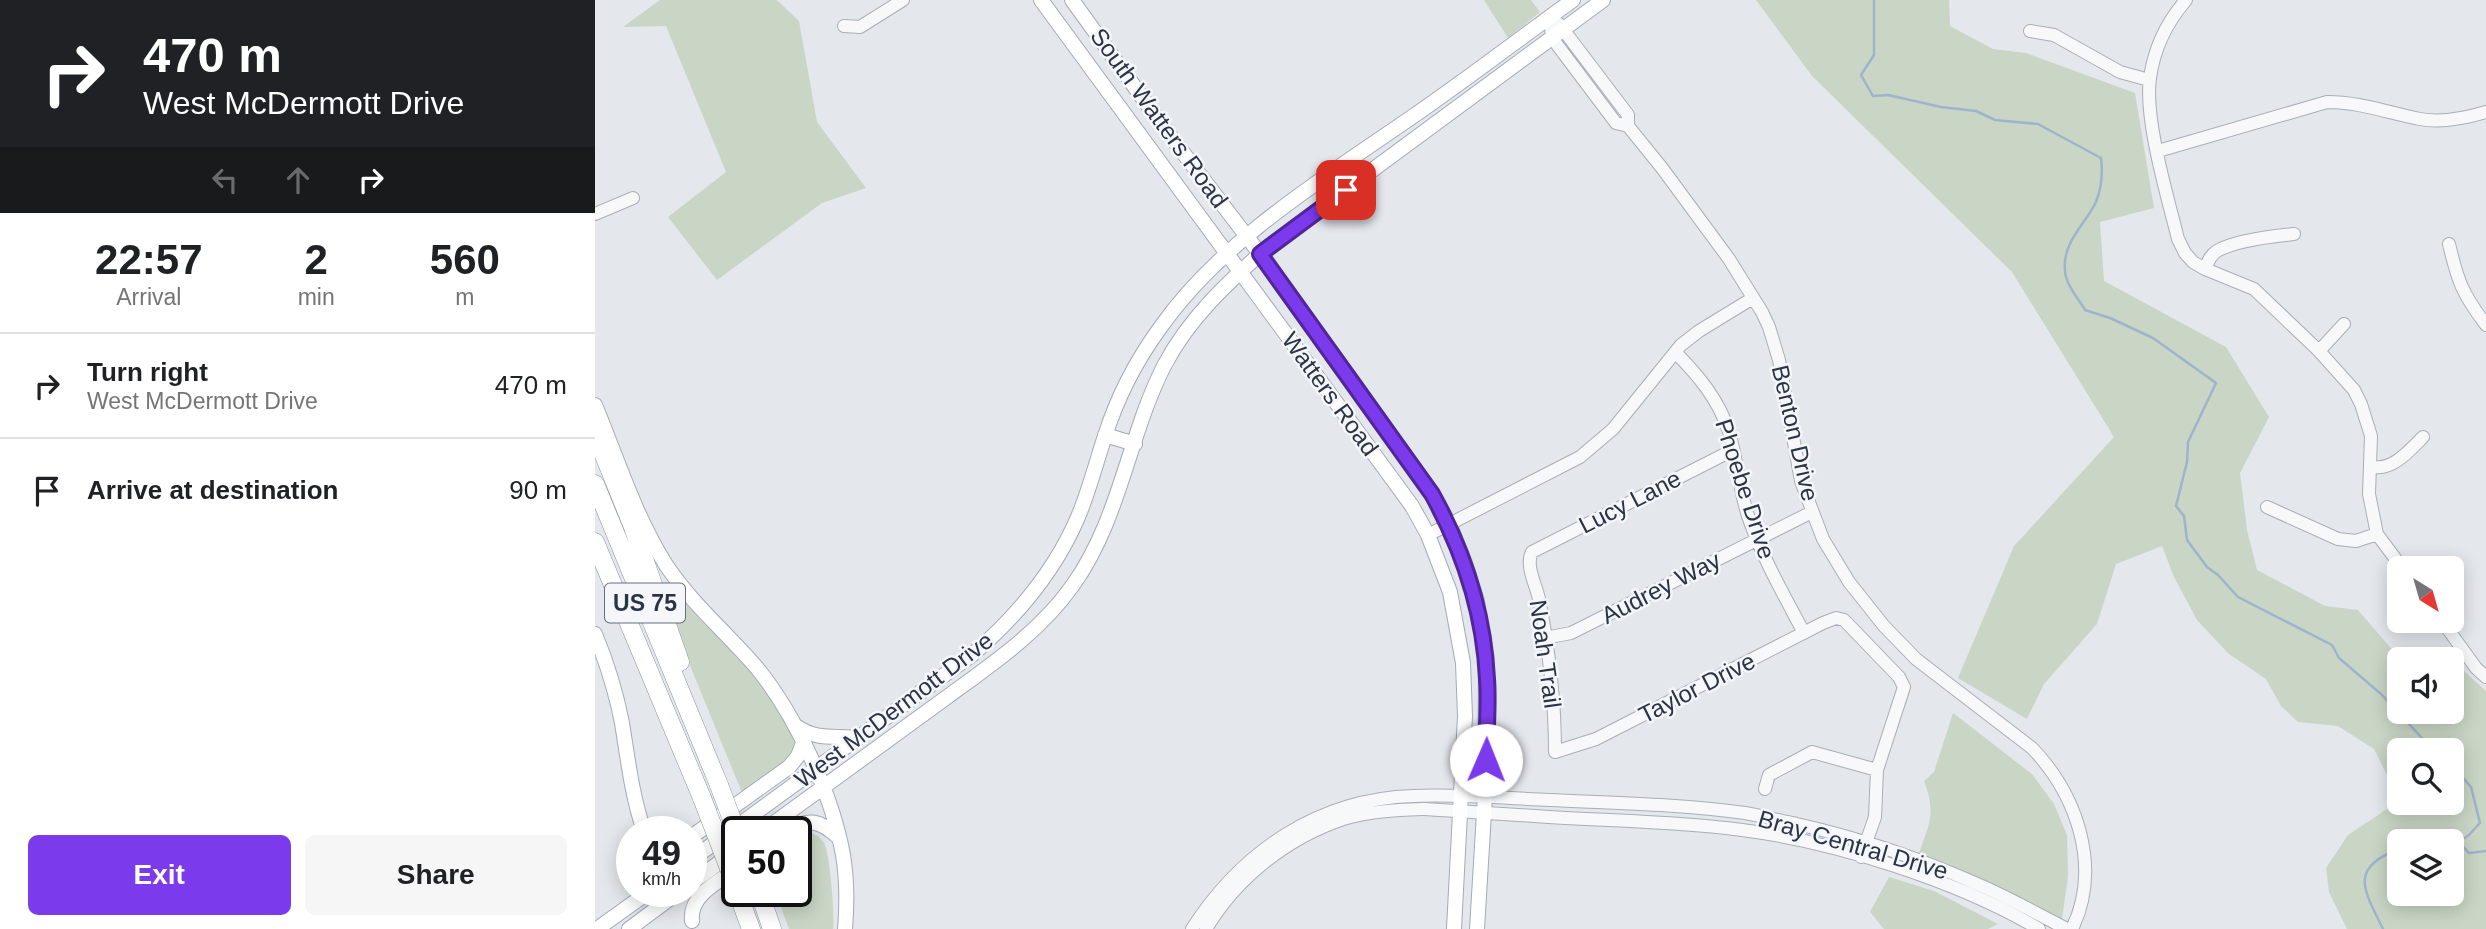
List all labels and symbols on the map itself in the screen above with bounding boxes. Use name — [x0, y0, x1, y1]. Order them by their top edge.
street label: South Watters Road — [1085, 23, 1234, 213]
pin — [1316, 160, 1376, 220]
street label: Watters Road — [1277, 327, 1384, 461]
street label: Benton Drive — [1767, 362, 1824, 504]
street label: Phoebe Drive — [1710, 416, 1781, 562]
street label: Lucy Lane — [1574, 464, 1685, 539]
street label: Audrey Way — [1597, 546, 1725, 629]
north arrow — [2387, 556, 2464, 634]
road number: US 75 — [605, 583, 685, 622]
street label: Noah Trail — [1525, 598, 1566, 710]
street label: West McDermott Drive — [789, 626, 998, 793]
street label: Taylor Drive — [1634, 647, 1759, 728]
position arrow — [1449, 723, 1523, 797]
street label: Bray Central Drive — [1755, 805, 1951, 885]
speed limit sign: 50 — [721, 816, 812, 907]

